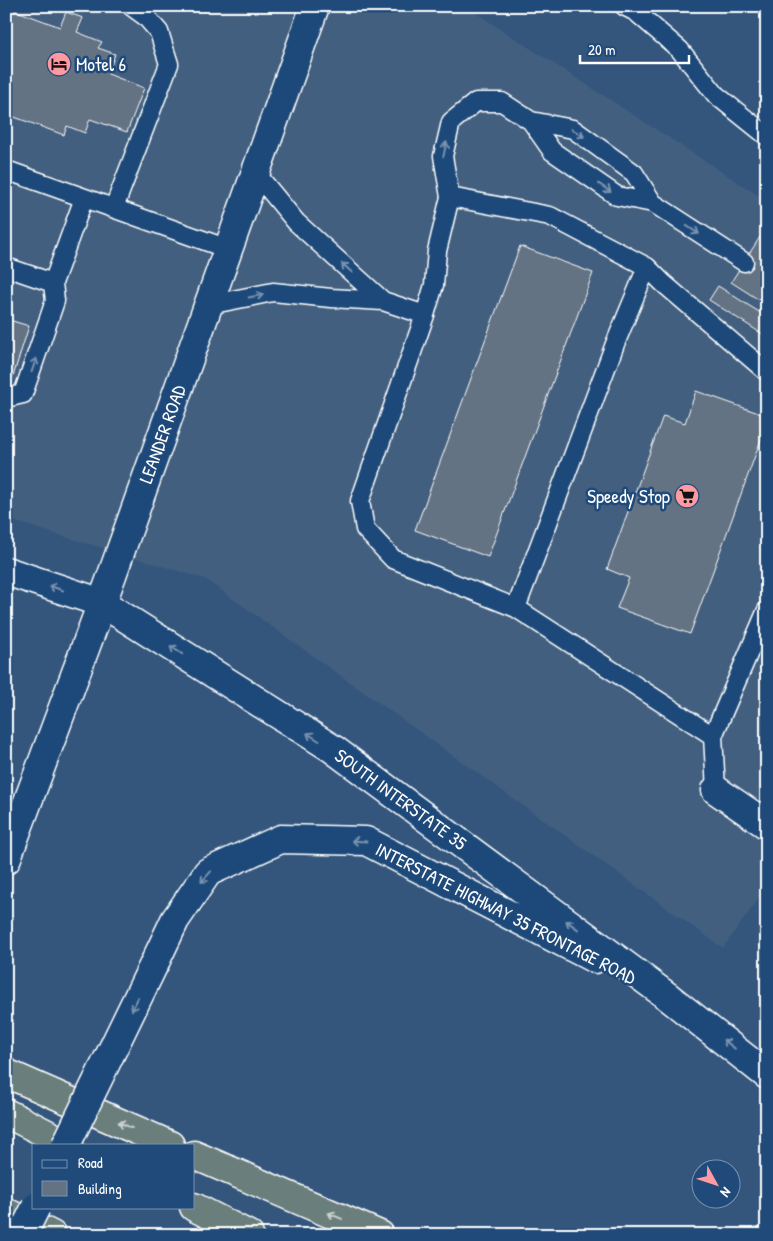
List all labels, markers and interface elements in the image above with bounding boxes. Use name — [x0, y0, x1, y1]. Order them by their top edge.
scale bar — [580, 32, 689, 64]
text: 20 m — [588, 39, 615, 60]
hotel icon: Motel 6 — [46, 51, 72, 77]
place label: Motel 6 — [76, 51, 126, 77]
one-way arrow — [571, 128, 585, 138]
one-way arrow — [440, 141, 450, 157]
one-way arrow — [598, 183, 612, 193]
one-way arrow — [686, 225, 700, 235]
one-way arrow — [340, 263, 353, 274]
one-way arrow — [247, 290, 263, 300]
one-way arrow — [29, 357, 39, 373]
street label: LEANDER ROAD — [132, 381, 192, 487]
place label: Speedy Stop — [587, 483, 670, 509]
supermarket icon: Speedy Stop — [674, 483, 700, 509]
one-way arrow — [48, 582, 64, 592]
one-way arrow — [170, 645, 184, 655]
one-way arrow — [307, 731, 321, 741]
street label: SOUTH INTERSTATE 35 — [330, 742, 472, 856]
street label: INTERSTATE HIGHWAY 35 FRONTAGE ROAD — [371, 836, 641, 990]
one-way arrow — [351, 837, 367, 846]
one-way arrow — [200, 870, 212, 883]
one-way arrow — [566, 920, 579, 931]
one-way arrow — [130, 996, 140, 1011]
one-way arrow — [722, 1039, 735, 1050]
one-way arrow — [118, 1120, 133, 1130]
legend — [32, 1144, 195, 1208]
text: Road — [78, 1152, 103, 1173]
north arrow — [690, 1158, 740, 1208]
text: Building — [78, 1178, 122, 1199]
text: N — [716, 1184, 736, 1202]
one-way arrow — [328, 1210, 343, 1220]

